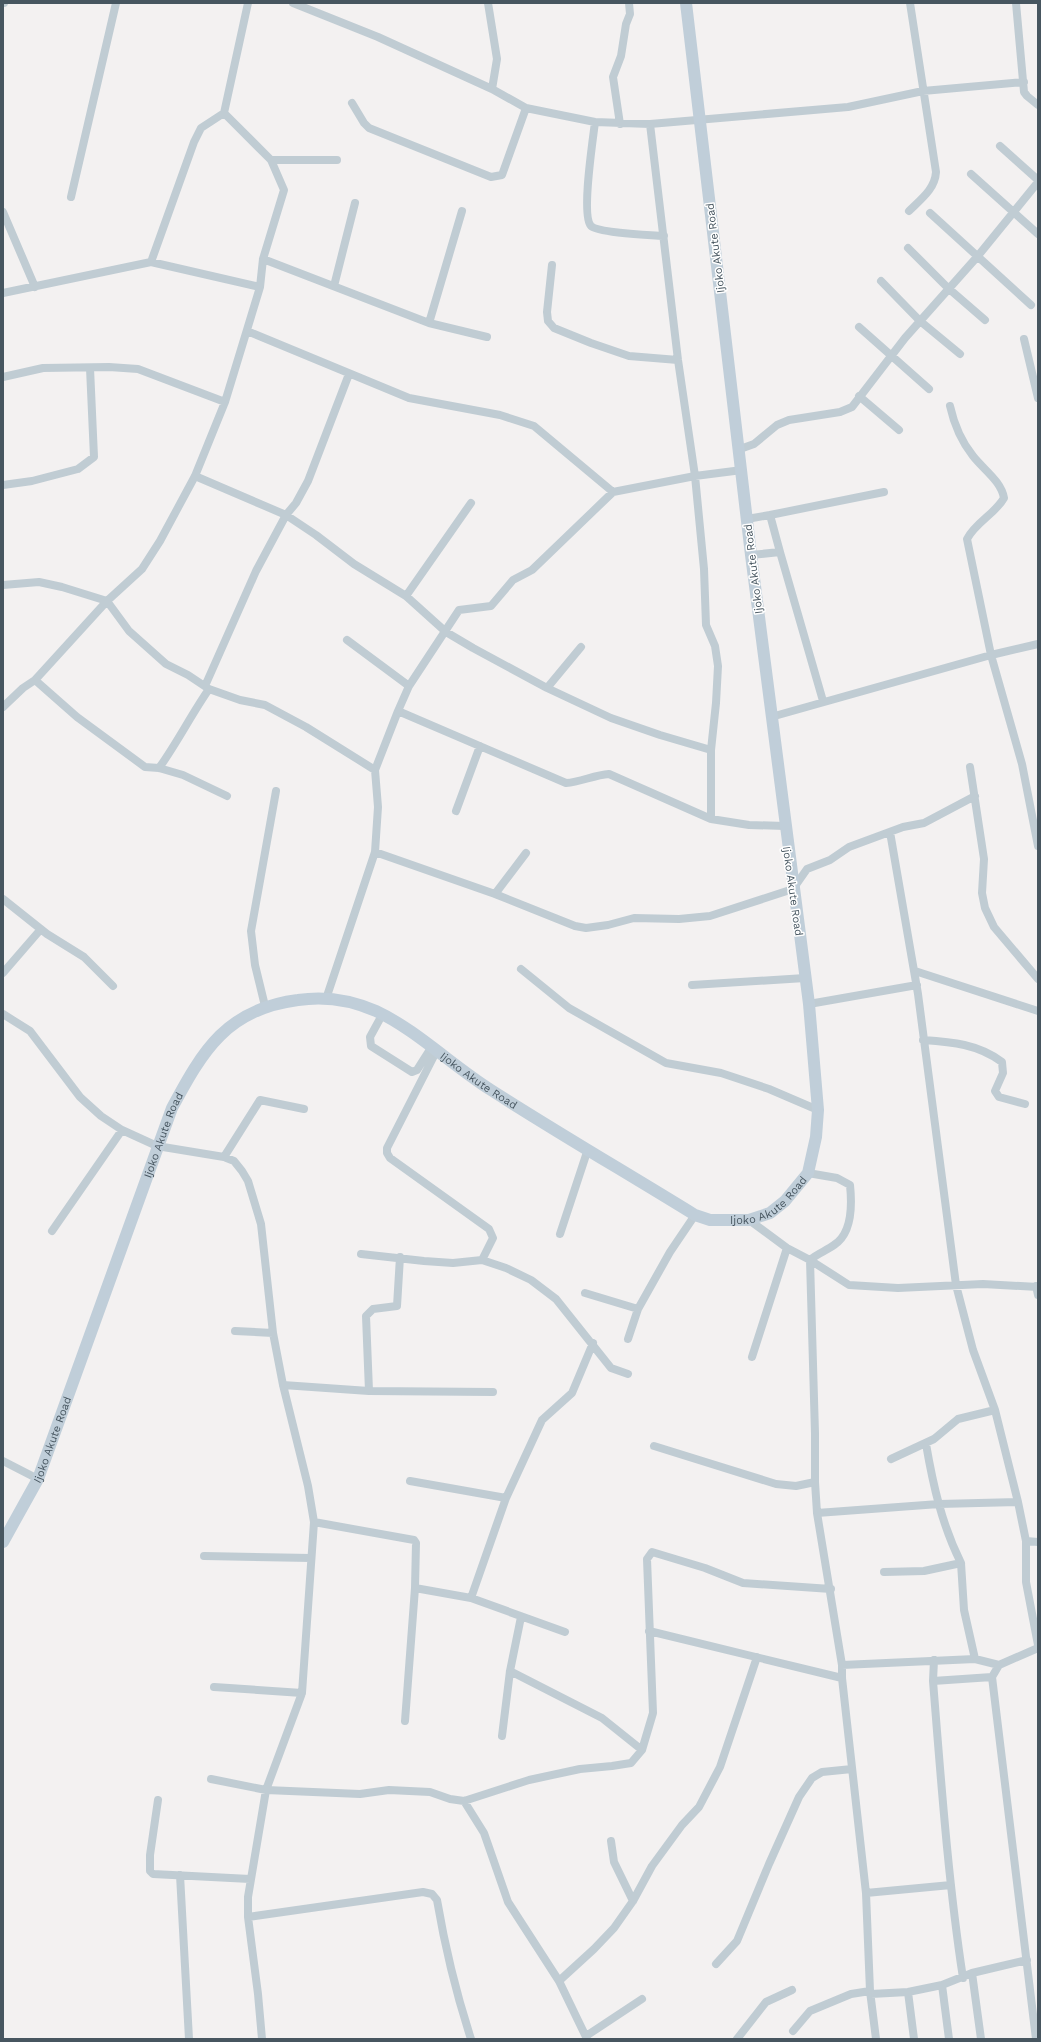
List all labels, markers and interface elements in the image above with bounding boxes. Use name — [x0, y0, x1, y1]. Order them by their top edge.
street label: Ijoko Akute Road — [704, 202, 727, 294]
street label: Ijoko Akute Road — [742, 523, 765, 615]
street label: Ijoko Akute Road — [780, 845, 805, 937]
street label: Ijoko Akute Road — [437, 1050, 519, 1112]
street label: Ijoko Akute Road — [141, 1090, 186, 1180]
street label: Ijoko Akute Road — [730, 1174, 810, 1227]
street label: Ijoko Akute Road — [31, 1395, 74, 1485]

